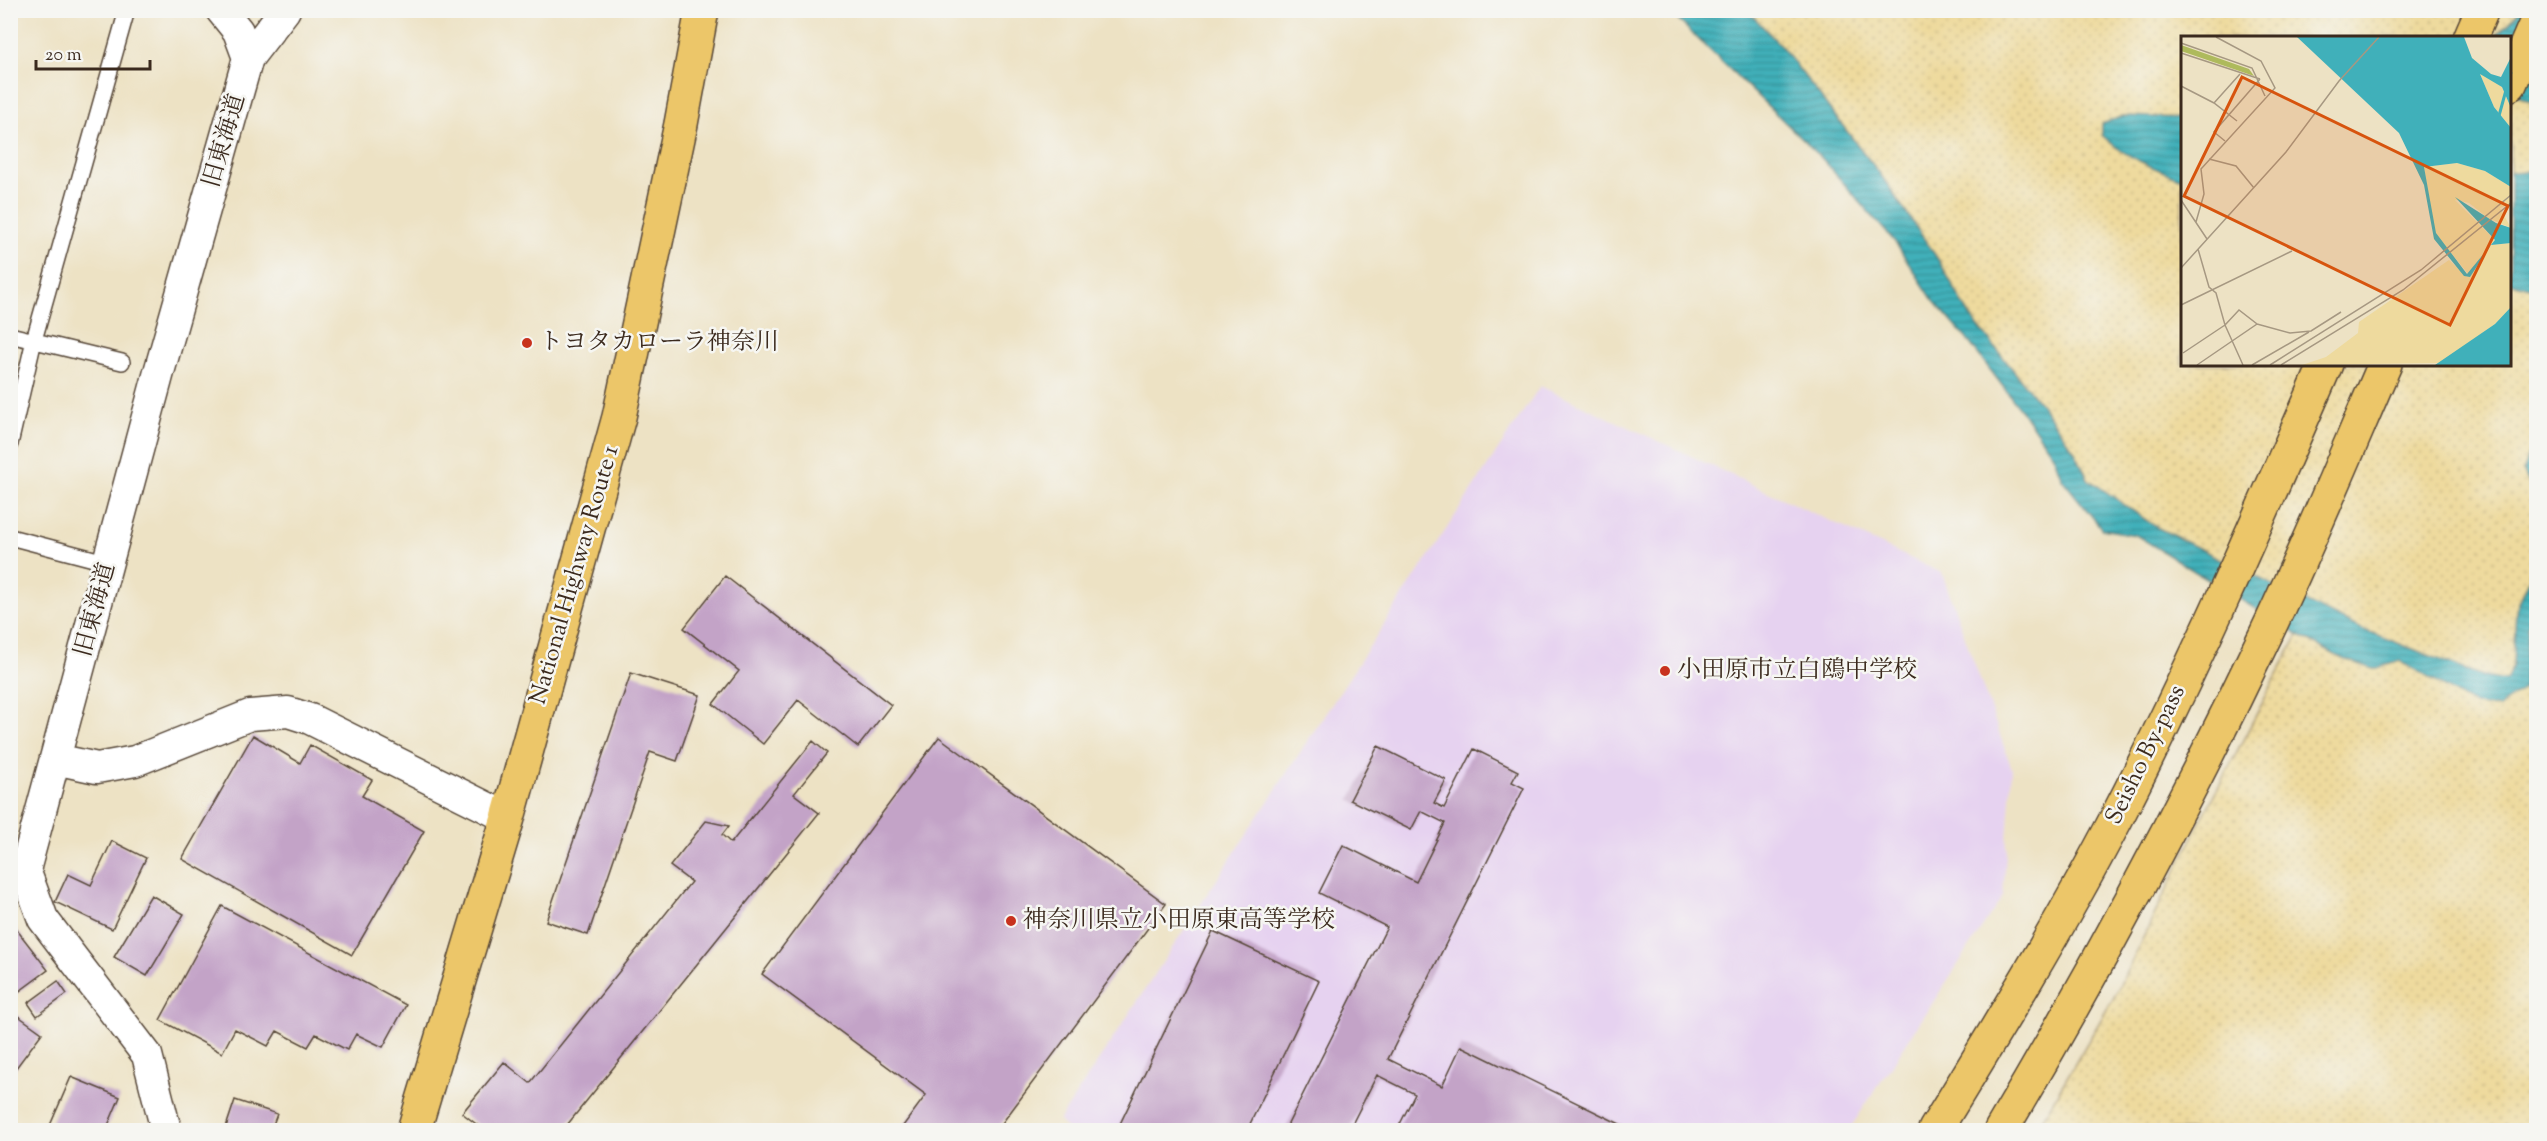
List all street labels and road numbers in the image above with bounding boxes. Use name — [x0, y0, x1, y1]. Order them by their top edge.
street label: 旧東海道 — [195, 90, 255, 192]
street label: National Highway Route 1 — [522, 441, 628, 709]
street label: 旧東海道 — [67, 559, 125, 661]
street label: Seisho By-pass — [2097, 679, 2195, 831]

